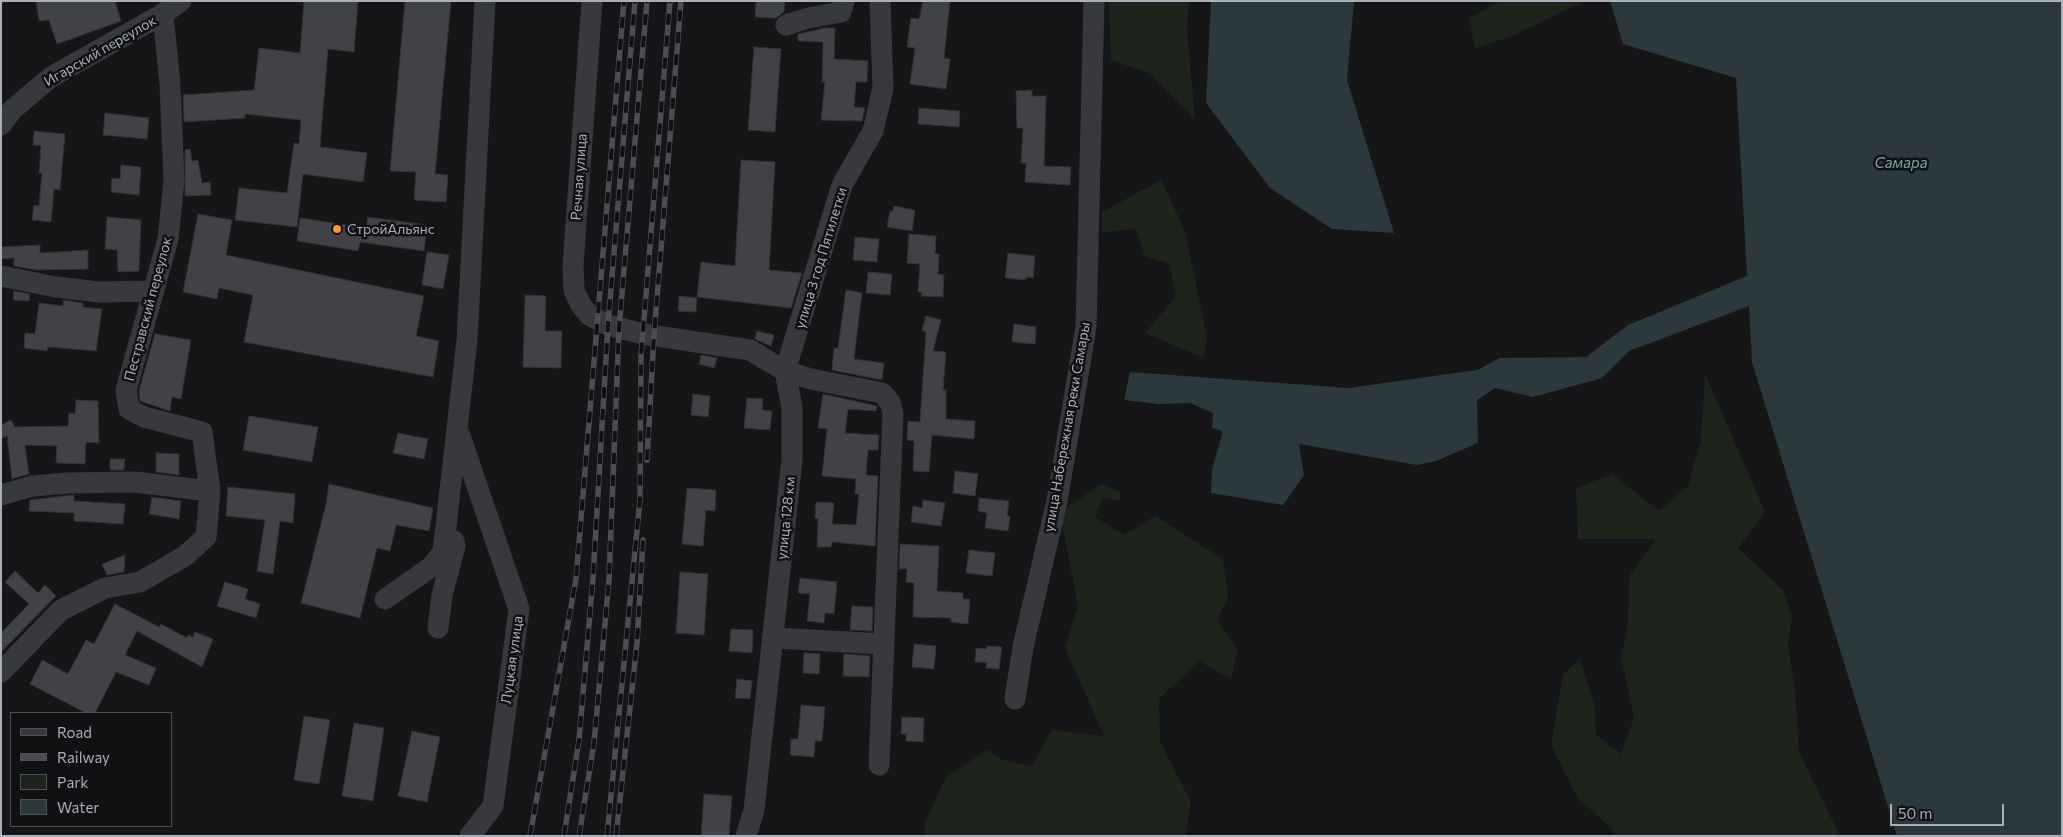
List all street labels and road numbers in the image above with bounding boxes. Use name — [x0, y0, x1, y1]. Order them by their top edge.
street label: Игарский переулок — [41, 12, 159, 90]
street label: Речная улица — [568, 133, 590, 221]
street label: улица 3 год Пятилетки — [792, 185, 850, 331]
street label: Пестравский переулок — [121, 235, 175, 383]
street label: улица Набережная реки Самары — [1040, 321, 1094, 533]
street label: улица 128 км — [773, 476, 799, 560]
street label: Луцкая улица — [497, 615, 527, 705]

